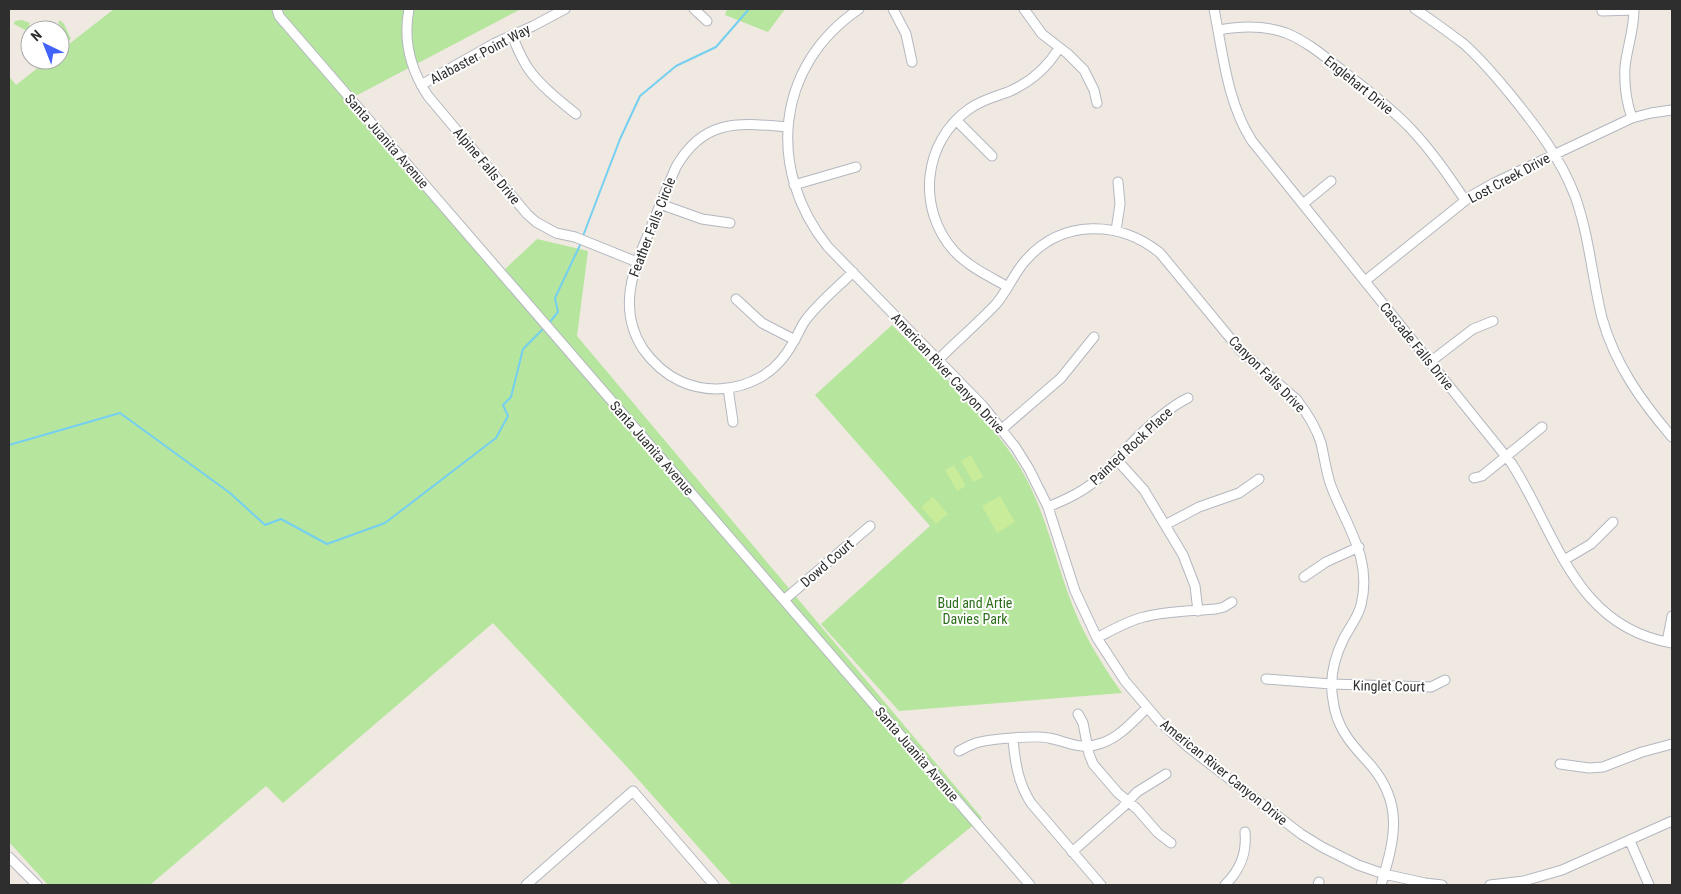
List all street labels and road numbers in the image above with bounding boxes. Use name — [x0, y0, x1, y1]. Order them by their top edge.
street label: Alabaster Point Way — [427, 21, 533, 87]
street label: Englehart Drive — [1321, 52, 1397, 118]
street label: Santa Juanita Avenue — [342, 91, 432, 192]
street label: Alpine Falls Drive — [450, 124, 524, 208]
street label: Lost Creek Drive — [1465, 150, 1553, 206]
street label: Feather Falls Circle — [626, 174, 679, 279]
street label: Cascade Falls Drive — [1377, 299, 1457, 393]
street label: American River Canyon Drive — [888, 310, 1008, 437]
street label: Canyon Falls Drive — [1226, 333, 1309, 416]
street label: Santa Juanita Avenue — [607, 398, 697, 499]
street label: Painted Rock Place — [1087, 404, 1176, 488]
street label: Dowd Court — [797, 536, 857, 590]
street label: Kinglet Court — [1353, 677, 1425, 695]
street label: Santa Juanita Avenue — [872, 704, 962, 805]
street label: American River Canyon Drive — [1157, 716, 1291, 828]

